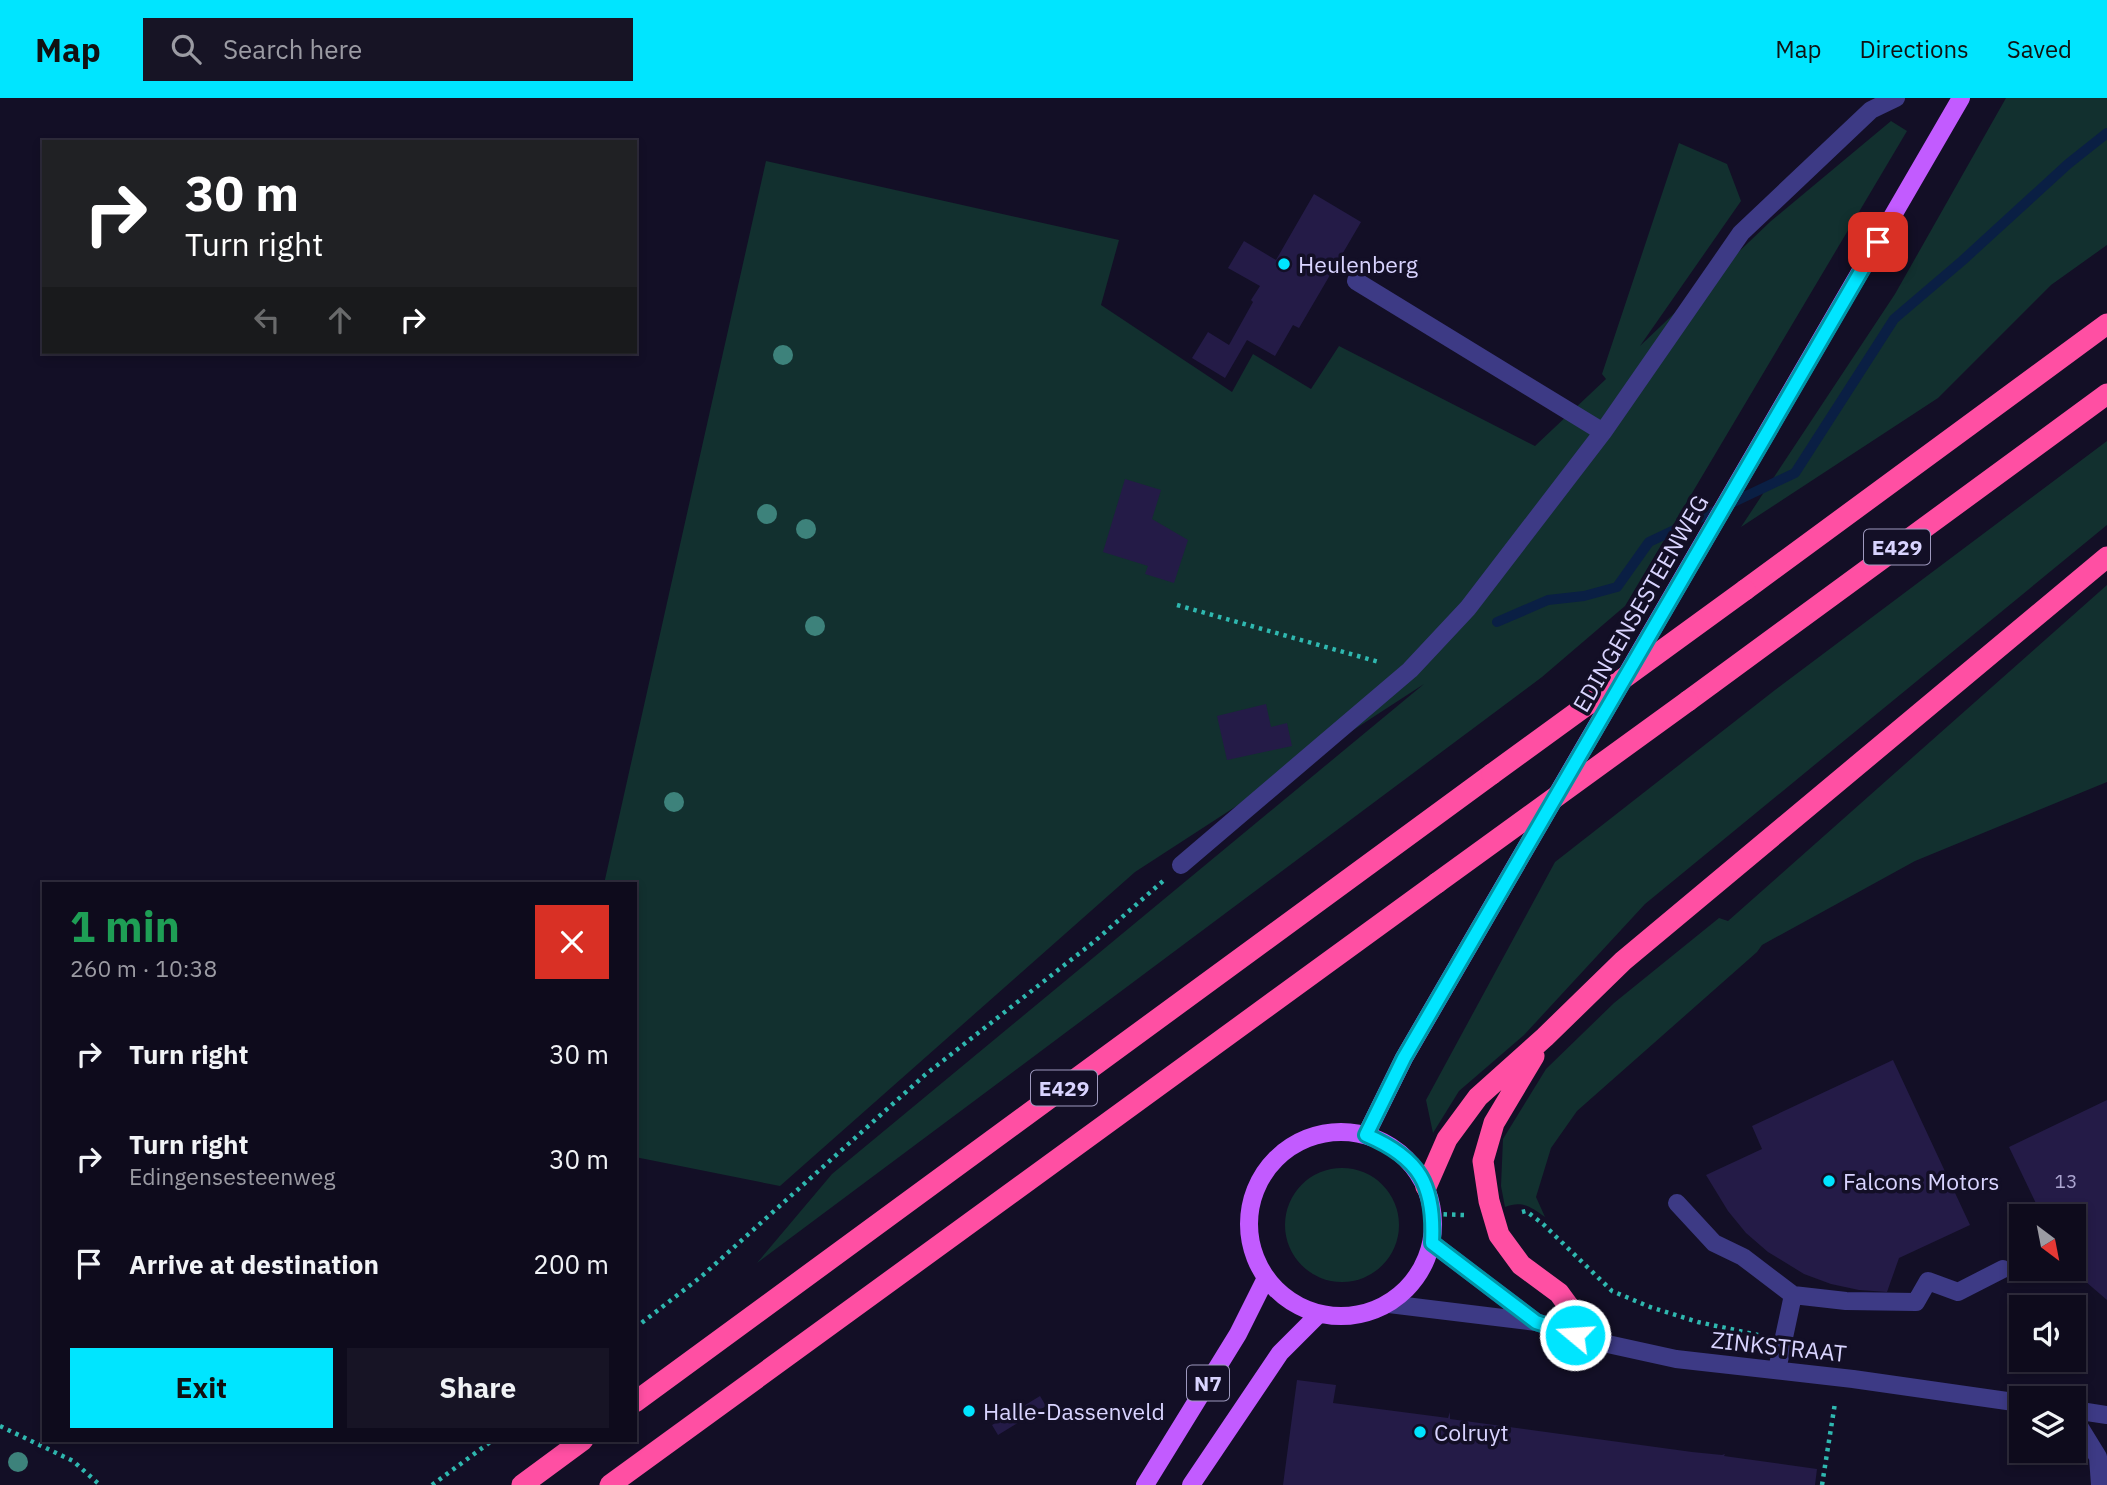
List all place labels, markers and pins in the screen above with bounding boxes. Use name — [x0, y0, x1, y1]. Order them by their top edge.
pin — [1848, 212, 1908, 272]
place label: Heulenberg — [1298, 249, 1418, 279]
marker: Heulenberg — [1276, 256, 1292, 272]
place label: Falcons Motors — [1843, 1166, 2000, 1196]
marker: Falcons Motors — [1821, 1173, 1837, 1189]
place label: Halle-Dassenveld — [983, 1396, 1165, 1426]
marker: Halle-Dassenveld — [961, 1403, 977, 1419]
place label: Colruyt — [1434, 1417, 1508, 1447]
marker: Colruyt — [1412, 1424, 1428, 1440]

